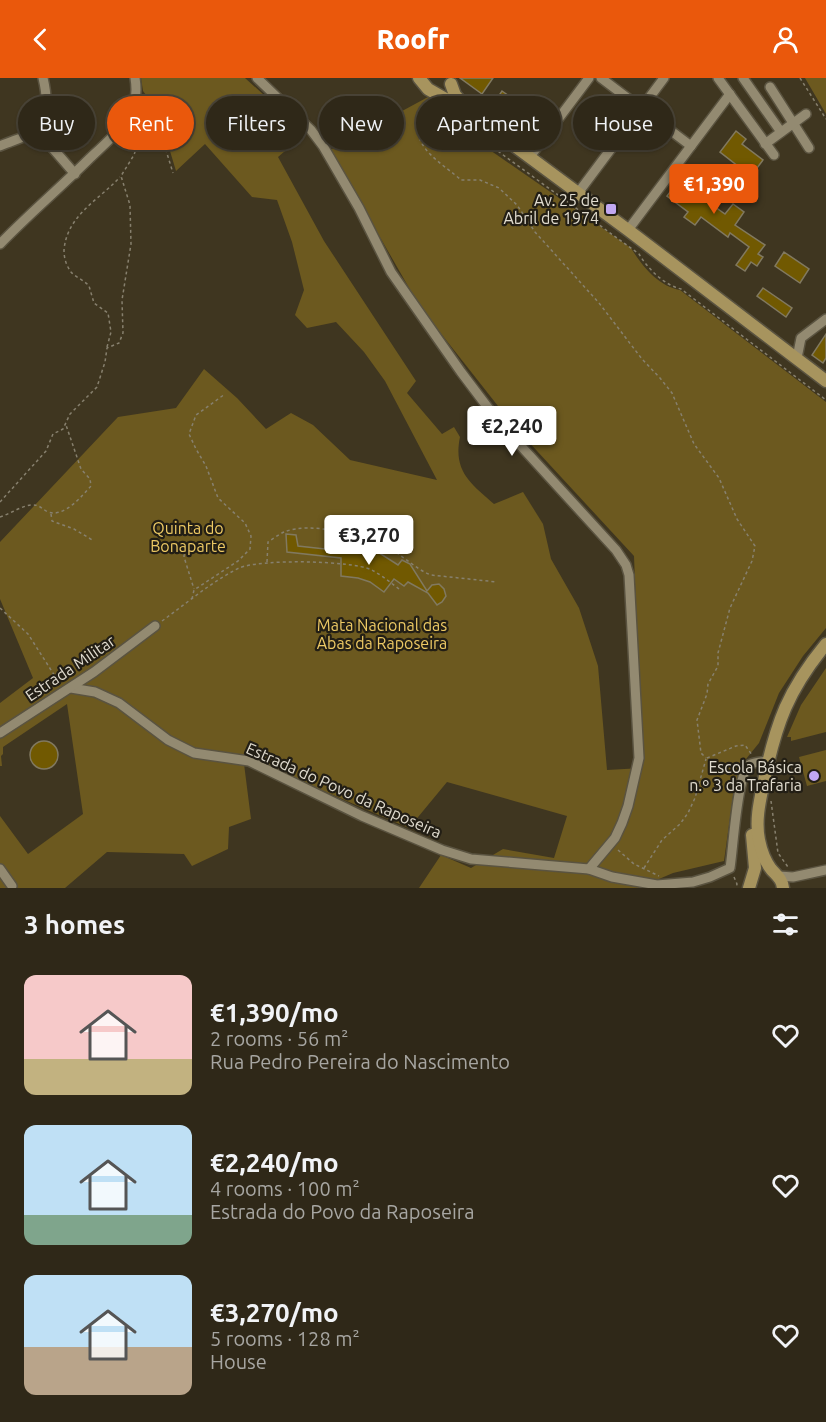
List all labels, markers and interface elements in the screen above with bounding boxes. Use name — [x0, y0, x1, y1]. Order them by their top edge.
icon: back — [24, 23, 57, 56]
icon: person — [769, 23, 802, 56]
text: Roofr — [377, 24, 449, 54]
chip: Buy — [18, 96, 95, 150]
chip: Rent — [107, 96, 194, 150]
chip: Filters — [206, 96, 307, 150]
chip: New — [319, 96, 404, 150]
chip: Apartment — [416, 96, 561, 150]
chip: House — [573, 96, 674, 150]
pin: €1,390 — [665, 164, 763, 215]
text: €1,390 — [683, 172, 745, 195]
place label: Av. 25 de Abril de 1974 — [503, 191, 599, 227]
marker: Av. 25 de Abril de 1974 — [604, 202, 618, 216]
pin: €2,240 — [463, 406, 561, 457]
text: €2,240 — [481, 414, 543, 437]
pin: €3,270 — [320, 515, 418, 566]
park label: Quinta do Bonaparte — [150, 519, 226, 555]
text: €3,270 — [338, 523, 400, 546]
park label: Mata Nacional das Abas da Raposeira — [317, 616, 447, 652]
street label: Estrada Militar — [22, 631, 118, 705]
street label: Estrada do Povo da Raposeira — [244, 739, 444, 841]
place label: Escola Básica n.º 3 da Trafaria — [689, 758, 802, 794]
marker: Escola Básica n.º 3 da Trafaria — [807, 769, 821, 783]
icon: filters — [769, 908, 802, 941]
text: 3 homes — [24, 910, 125, 939]
text: €1,390/mo — [210, 998, 339, 1027]
icon: home — [72, 999, 144, 1071]
icon: heart — [769, 1019, 802, 1052]
text: 2 rooms · 56 m² — [210, 1027, 348, 1050]
text: Rua Pedro Pereira do Nascimento — [210, 1050, 510, 1073]
text: €2,240/mo — [210, 1148, 339, 1177]
icon: home — [72, 1149, 144, 1221]
icon: heart — [769, 1169, 802, 1202]
text: 4 rooms · 100 m² — [210, 1177, 360, 1200]
text: Estrada do Povo da Raposeira — [210, 1200, 475, 1223]
text: €3,270/mo — [210, 1298, 339, 1327]
icon: home — [72, 1299, 144, 1371]
icon: heart — [769, 1319, 802, 1352]
text: 5 rooms · 128 m² — [210, 1327, 360, 1350]
text: House — [210, 1350, 267, 1373]

